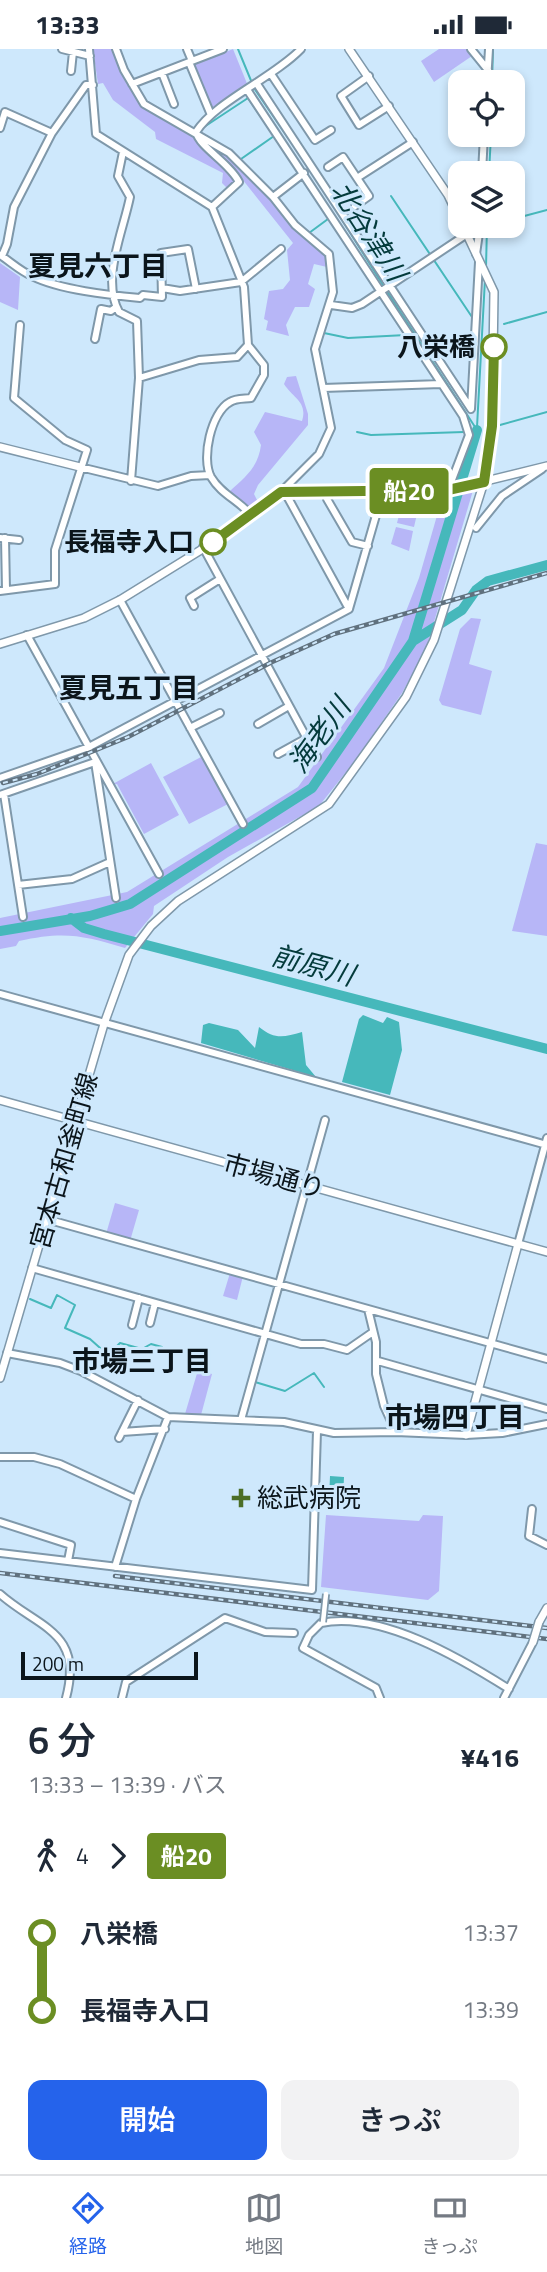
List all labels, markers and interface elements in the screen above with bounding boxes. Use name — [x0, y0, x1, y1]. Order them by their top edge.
text: 13:33 — [35, 5, 100, 44]
map controls — [448, 70, 525, 238]
button: locate — [448, 70, 525, 147]
button: layers — [448, 161, 525, 238]
water label: 北谷津川 — [321, 172, 420, 292]
district label: 夏見六丁目 — [28, 244, 168, 287]
place label: 八栄橋 — [397, 327, 475, 366]
marker: 八栄橋 — [481, 334, 507, 360]
line badge: 船20 — [369, 468, 449, 514]
text: 船20 — [384, 473, 434, 509]
place label: 長福寺入口 — [64, 522, 194, 561]
marker: 長福寺入口 — [200, 529, 226, 555]
district label: 夏見五丁目 — [59, 666, 199, 709]
water label: 海老川 — [277, 686, 362, 781]
water label: 前原川 — [267, 933, 362, 997]
street label: 宮本古和釜町線 — [20, 1068, 107, 1254]
street label: 市場通り — [219, 1143, 329, 1208]
district label: 市場三丁目 — [72, 1339, 212, 1382]
district label: 市場四丁目 — [385, 1395, 525, 1438]
place label: 総武病院 — [257, 1478, 361, 1517]
marker: 総武病院 — [231, 1488, 251, 1508]
scale bar — [21, 1649, 198, 1681]
text: 200 m — [32, 1649, 84, 1678]
text: 6 分 — [28, 1711, 96, 1769]
text: ¥416 — [461, 1738, 519, 1777]
text: 13:33 – 13:39 · バス — [28, 1767, 227, 1802]
icon: walk — [28, 1837, 66, 1875]
icon: forward — [99, 1837, 137, 1875]
text: 4 — [76, 1838, 89, 1873]
text: 船20 — [161, 1838, 212, 1874]
text: 八栄橋 — [80, 1914, 158, 1953]
text: 13:37 — [462, 1915, 519, 1950]
text: 長福寺入口 — [80, 1991, 210, 2030]
text: 13:39 — [462, 1992, 519, 2027]
button: 開始 — [28, 2080, 267, 2160]
button: きっぷ — [281, 2080, 519, 2160]
tab: 経路 — [69, 2189, 107, 2260]
tab: 地図 — [245, 2189, 283, 2260]
tab: きっぷ — [422, 2189, 478, 2260]

